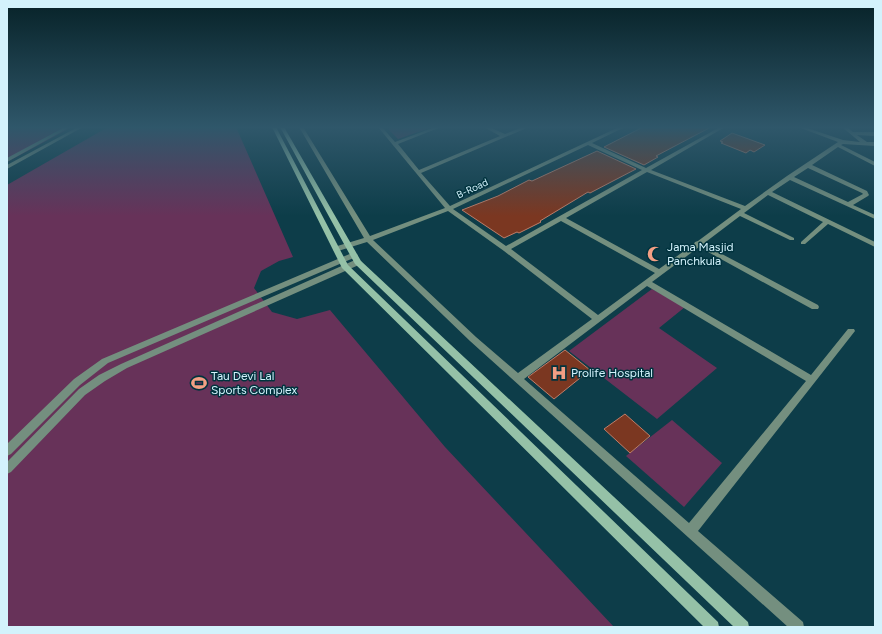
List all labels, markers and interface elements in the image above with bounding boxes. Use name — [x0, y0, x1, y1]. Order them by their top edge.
street label: B-Road — [454, 175, 490, 201]
place label: Jama Masjid Panchkula — [667, 240, 734, 268]
mosque icon: Jama Masjid Panchkula — [646, 245, 664, 263]
hospital icon: Prolife Hospital — [550, 364, 568, 382]
place label: Prolife Hospital — [571, 366, 653, 380]
place label: Tau Devi Lal Sports Complex — [211, 369, 298, 397]
sports icon: Tau Devi Lal Sports Complex — [190, 374, 208, 392]

